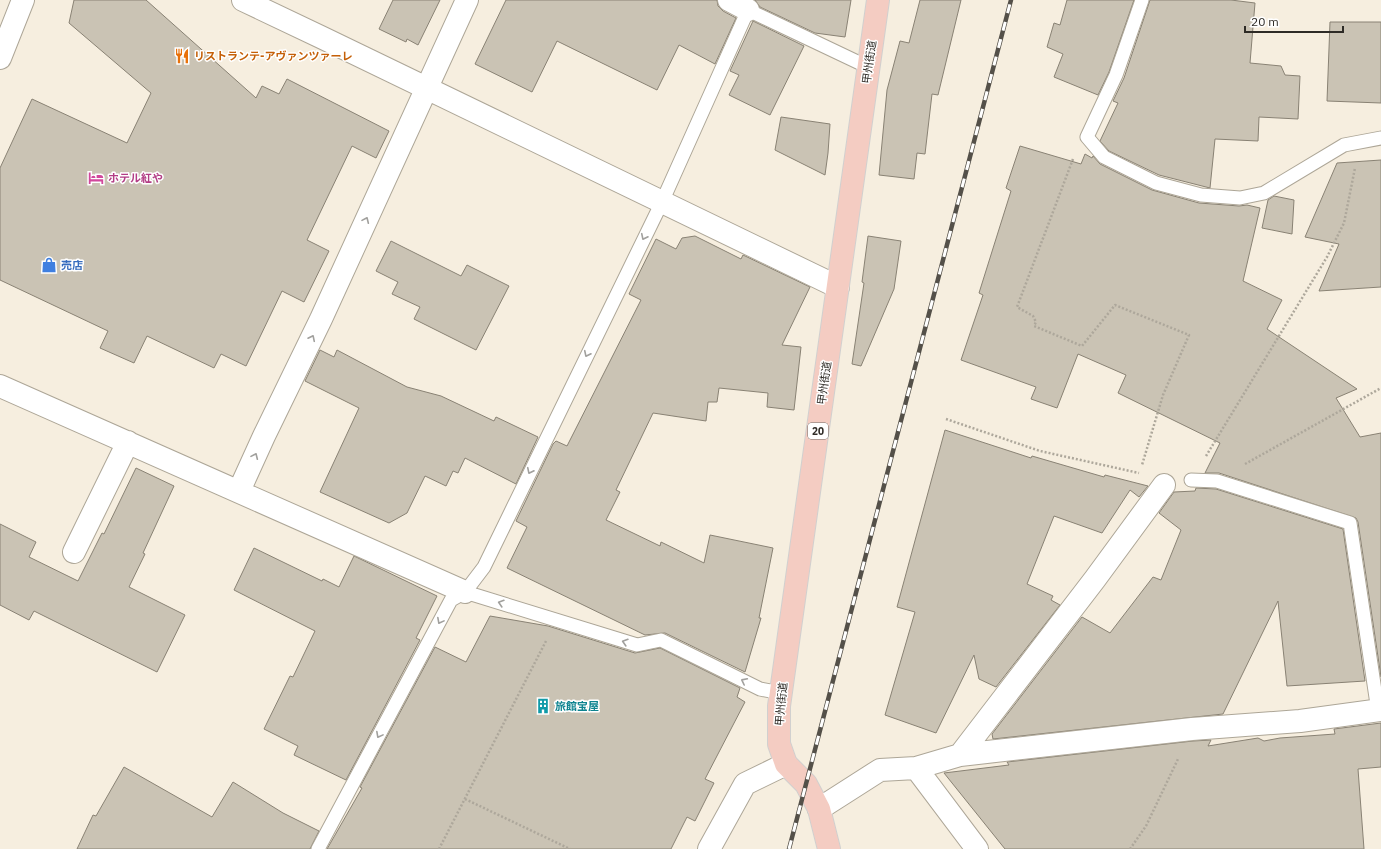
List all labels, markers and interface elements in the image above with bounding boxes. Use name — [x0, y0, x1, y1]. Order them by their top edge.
scale bar — [1245, 8, 1343, 34]
text: 20 m — [1251, 14, 1279, 29]
street label: 甲州街道 — [859, 39, 879, 85]
restaurant icon: リストランテ-アヴァンツァーレ — [173, 47, 191, 65]
place label: リストランテ-アヴァンツァーレ — [194, 49, 352, 63]
hotel icon: ホテル紅や — [87, 169, 105, 187]
place label: ホテル紅や — [108, 171, 163, 185]
one-way arrow — [361, 217, 369, 225]
one-way arrow — [642, 233, 649, 241]
shop icon: 売店 — [40, 256, 58, 274]
place label: 売店 — [61, 258, 83, 272]
one-way arrow — [307, 335, 314, 343]
one-way arrow — [585, 350, 592, 357]
street label: 甲州街道 — [814, 360, 834, 406]
road number: 20 — [808, 423, 828, 439]
one-way arrow — [250, 452, 258, 460]
one-way arrow — [528, 467, 535, 474]
one-way arrow — [498, 599, 505, 608]
one-way arrow — [438, 617, 445, 624]
one-way arrow — [622, 638, 629, 647]
one-way arrow — [741, 679, 748, 686]
street label: 甲州街道 — [772, 681, 790, 727]
building icon: 旅館宝屋 — [534, 697, 552, 715]
place label: 旅館宝屋 — [555, 699, 599, 713]
one-way arrow — [376, 731, 384, 739]

